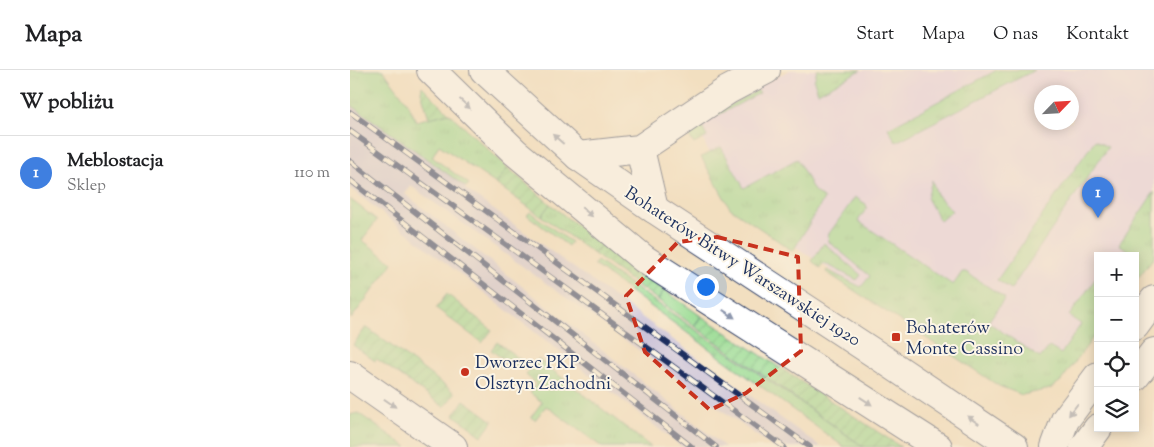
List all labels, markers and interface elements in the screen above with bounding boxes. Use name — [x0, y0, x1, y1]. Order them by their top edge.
text: Mapa — [25, 18, 82, 52]
text: Start — [856, 22, 894, 48]
text: Mapa — [922, 22, 965, 48]
text: O nas — [993, 22, 1038, 48]
text: Kontakt — [1066, 22, 1129, 48]
north arrow — [1034, 85, 1079, 130]
text: W pobliżu — [20, 88, 114, 118]
one-way arrow — [459, 98, 471, 110]
one-way arrow — [553, 133, 565, 145]
text: Meblostacja — [67, 148, 164, 175]
text: 1 — [33, 162, 39, 185]
text: 110 m — [294, 162, 330, 185]
text: Sklep — [67, 175, 106, 198]
pin: 1 — [1082, 177, 1114, 218]
street label: Bohaterów Bitwy Warszawskiej 1920 — [619, 181, 865, 354]
one-way arrow — [580, 206, 593, 217]
map controls — [1094, 252, 1139, 432]
button: + — [1094, 252, 1139, 297]
your location — [693, 274, 719, 300]
button: − — [1094, 297, 1139, 342]
one-way arrow — [722, 309, 736, 319]
place label: Bohaterów Monte Cassino — [906, 316, 1023, 363]
marker: Bohaterów Monte Cassino — [890, 331, 902, 343]
button: locate — [1094, 342, 1139, 387]
place label: Dworzec PKP Olsztyn Zachodni — [475, 351, 611, 398]
marker: Dworzec PKP Olsztyn Zachodni — [459, 366, 471, 378]
button: layers — [1094, 387, 1139, 432]
one-way arrow — [859, 397, 873, 406]
one-way arrow — [383, 398, 397, 408]
one-way arrow — [1068, 403, 1078, 417]
one-way arrow — [966, 415, 980, 425]

